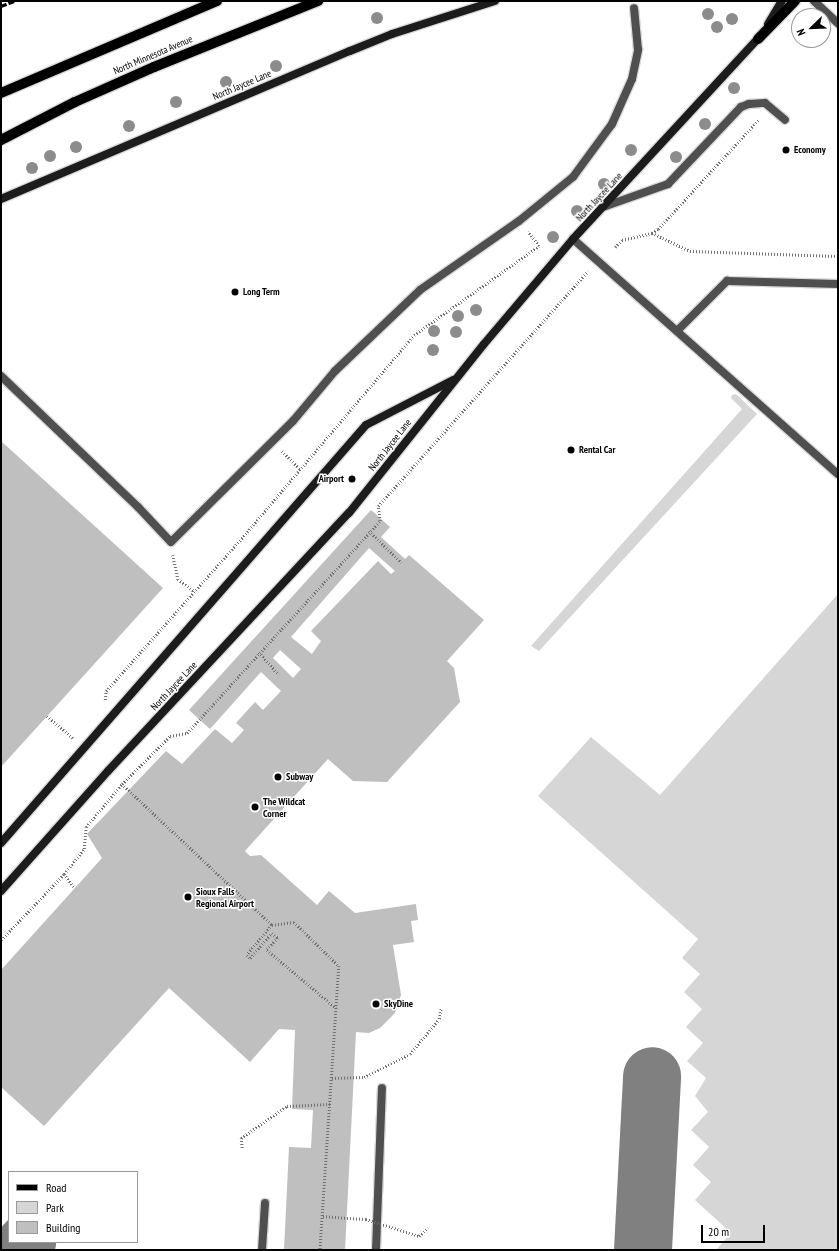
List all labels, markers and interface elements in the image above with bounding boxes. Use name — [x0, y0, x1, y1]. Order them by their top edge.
north arrow — [791, 8, 831, 48]
text: N — [793, 27, 808, 38]
street label: North Minnesota Avenue — [111, 33, 195, 77]
street label: North Jaycee Lane — [211, 67, 273, 103]
place label: Economy — [794, 144, 826, 156]
marker: Economy — [781, 145, 791, 155]
street label: North Jaycee Lane — [573, 170, 625, 224]
place label: Long Term — [243, 286, 280, 298]
marker: Long Term — [230, 287, 240, 297]
street label: North Jaycee Lane — [366, 417, 414, 473]
place label: Rental Car — [579, 444, 615, 456]
marker: Rental Car — [566, 445, 576, 455]
place label: Airport — [319, 473, 344, 485]
marker: Airport — [347, 474, 357, 484]
street label: North Jaycee Lane — [148, 659, 200, 713]
place label: Subway — [286, 771, 313, 783]
marker: Subway — [273, 772, 283, 782]
place label: The Wildcat Corner — [263, 795, 305, 818]
marker: The Wildcat Corner — [250, 802, 260, 812]
place label: Sioux Falls Regional Airport — [196, 885, 254, 908]
marker: Sioux Falls Regional Airport — [183, 892, 193, 902]
place label: SkyDine — [384, 998, 413, 1010]
marker: SkyDine — [371, 999, 381, 1009]
legend — [8, 1171, 138, 1243]
text: Road — [46, 1180, 66, 1195]
text: Park — [46, 1200, 64, 1215]
scale bar — [703, 1217, 767, 1243]
text: Building — [46, 1220, 81, 1235]
text: 20 m — [708, 1224, 729, 1239]

